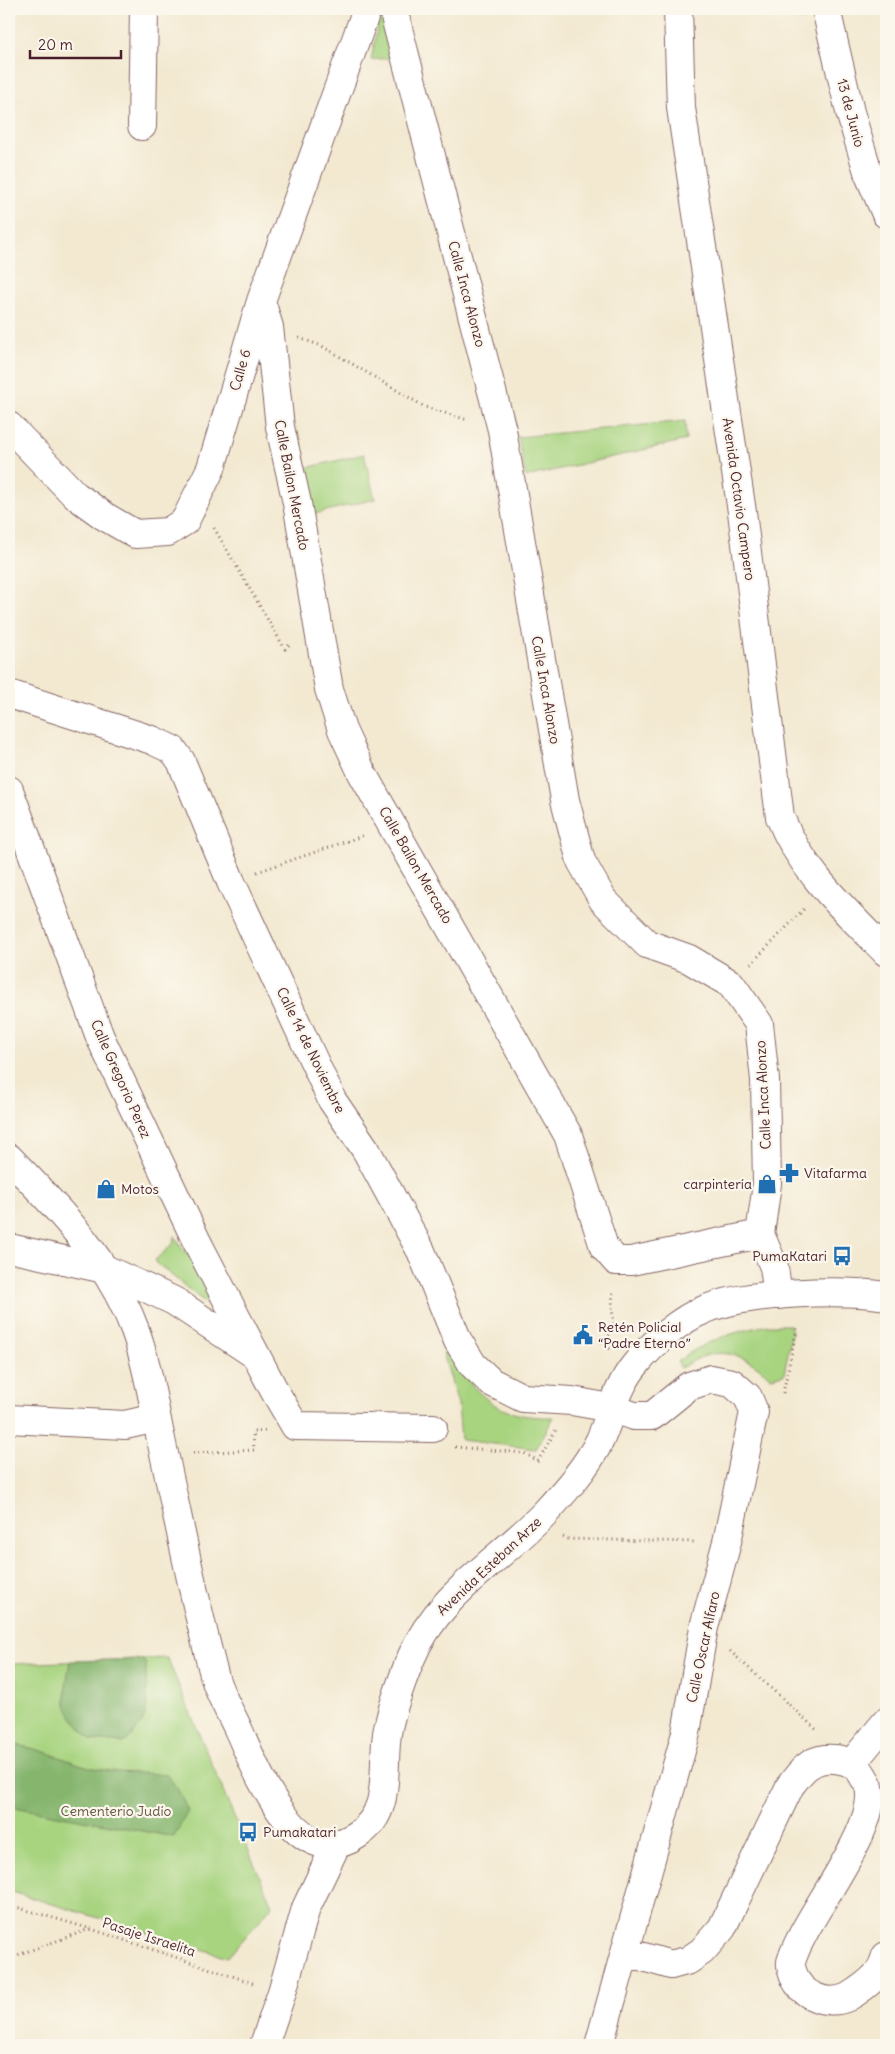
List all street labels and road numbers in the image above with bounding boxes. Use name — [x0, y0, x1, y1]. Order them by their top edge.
street label: 13 de Junio — [833, 77, 869, 149]
street label: Calle Inca Alonzo — [444, 239, 490, 349]
street label: Calle 6 — [226, 347, 254, 393]
street label: Avenida Octavio Campero — [719, 416, 759, 582]
street label: Calle Bailon Mercado — [271, 418, 313, 552]
street label: Calle Inca Alonzo — [528, 635, 564, 745]
street label: Calle Bailon Mercado — [375, 803, 457, 927]
street label: Calle 14 de Noviembre — [273, 984, 349, 1116]
street label: Calle Gregorio Perez — [87, 1017, 155, 1141]
street label: Calle Inca Alonzo — [751, 1040, 775, 1150]
street label: Avenida Esteban Arze — [433, 1513, 545, 1619]
street label: Calle Oscar Alfaro — [682, 1590, 724, 1704]
street label: Pasaje Israelita — [100, 1913, 198, 1961]

